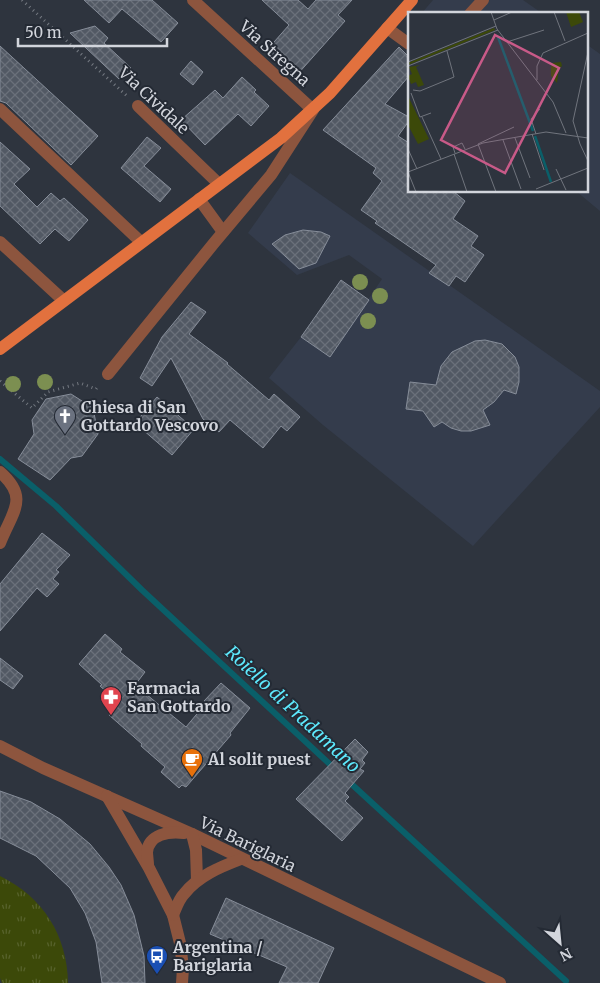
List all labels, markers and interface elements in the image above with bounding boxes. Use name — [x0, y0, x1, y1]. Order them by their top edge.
inset map — [408, 12, 588, 192]
scale bar — [18, 15, 166, 47]
street label: Via Stregna — [235, 15, 315, 90]
text: 50 m — [25, 23, 62, 42]
street label: Via Cividale — [114, 62, 193, 138]
place label: Chiesa di San Gottardo Vescovo — [81, 397, 219, 435]
church icon: Chiesa di San Gottardo Vescovo — [53, 404, 77, 435]
water label: Roiello di Pradamano — [221, 641, 365, 777]
place label: Farmacia San Gottardo — [127, 678, 231, 716]
pharmacy icon: Farmacia San Gottardo — [99, 685, 123, 716]
cafe icon: Al solit puest — [180, 747, 204, 778]
place label: Al solit puest — [207, 749, 311, 769]
street label: Via Bariglaria — [196, 812, 300, 876]
north arrow — [535, 918, 585, 968]
place label: Argentina / Bariglaria — [172, 937, 263, 975]
bus stop icon: Argentina / Bariglaria — [145, 944, 169, 975]
text: N — [557, 944, 575, 965]

